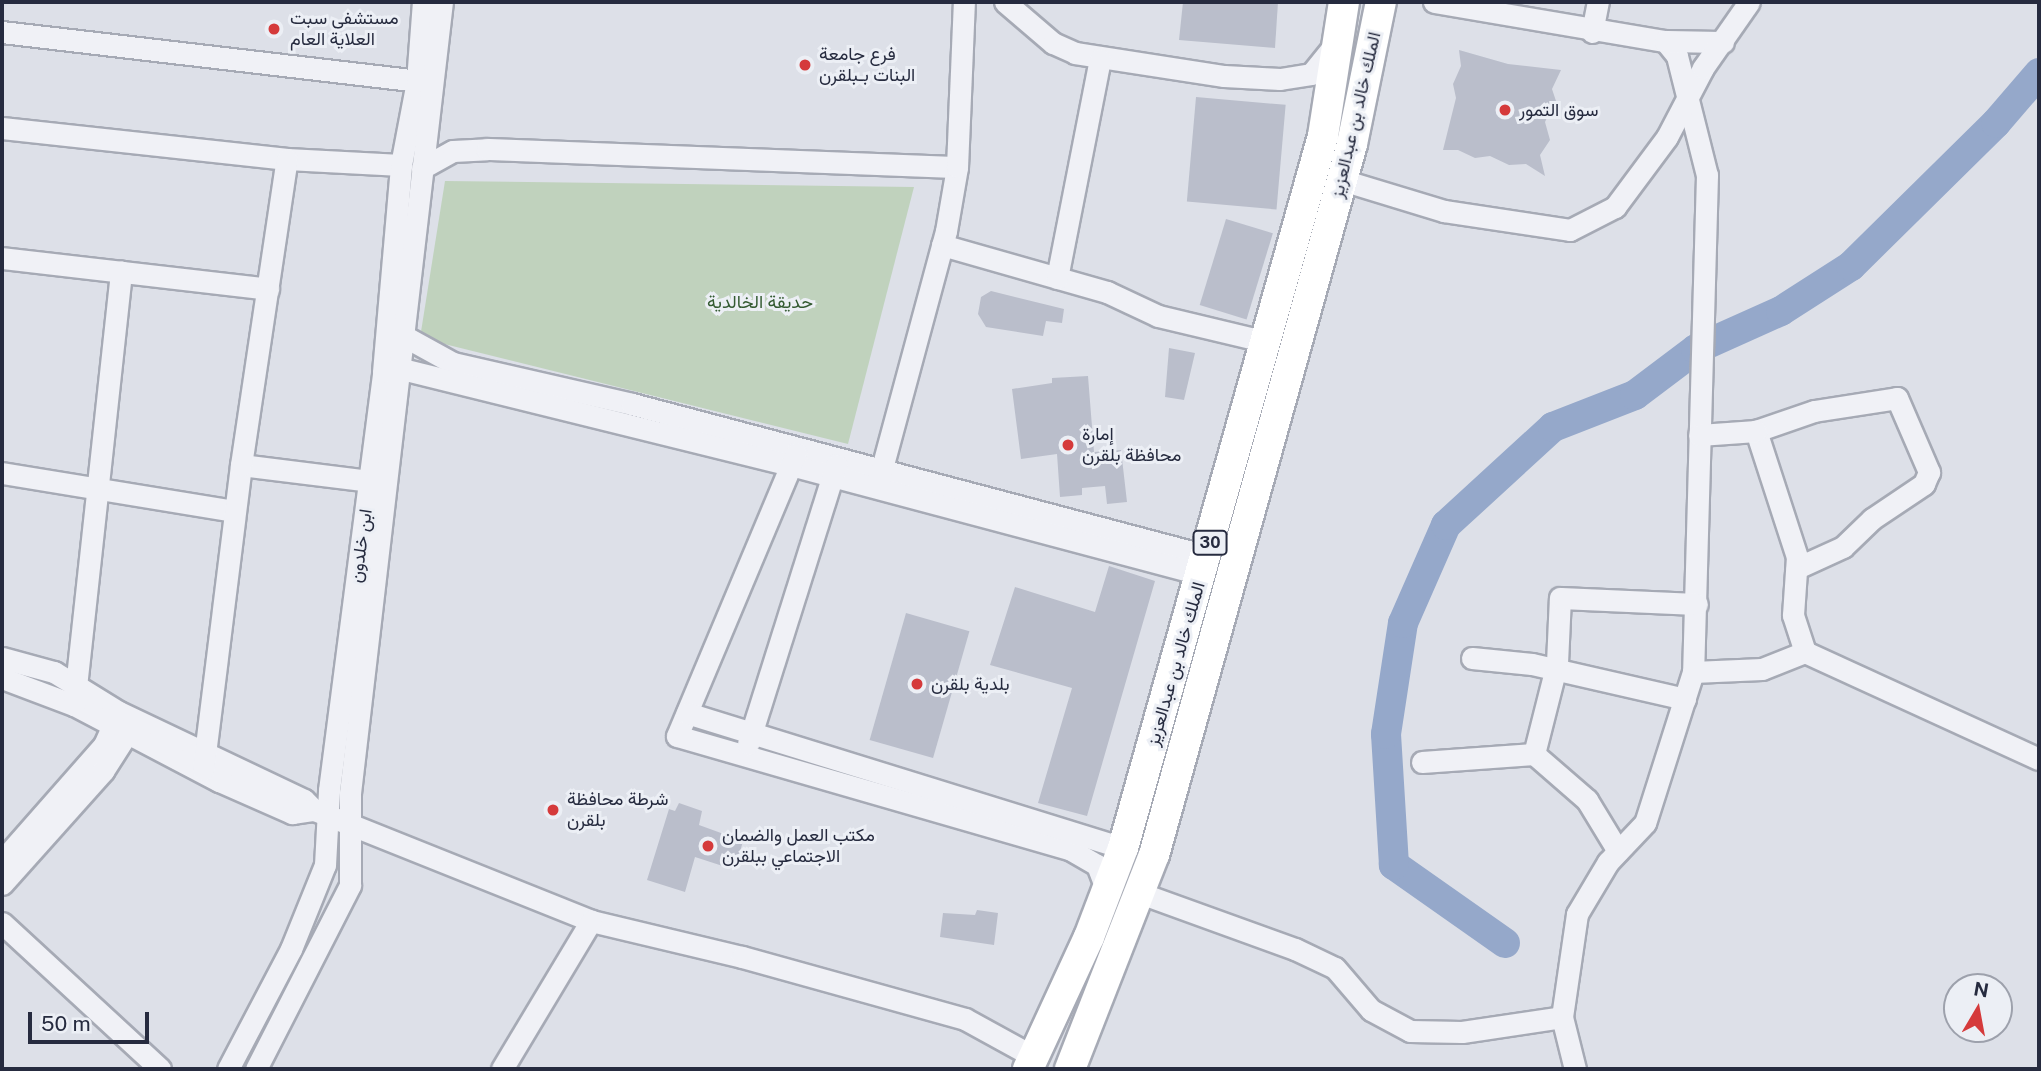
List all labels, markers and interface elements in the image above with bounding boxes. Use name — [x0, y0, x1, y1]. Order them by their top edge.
place label: مستشفى سبت العلاية العام — [290, 8, 399, 50]
marker: مستشفى سبت العلاية العام — [264, 19, 284, 39]
street label: الملك خالد بن عبدالعزيز — [1326, 30, 1386, 200]
place label: فرع جامعة البنات بـبلقرن — [819, 44, 915, 86]
marker: فرع جامعة البنات بـبلقرن — [797, 57, 813, 73]
place label: سوق التمور — [1519, 99, 1598, 121]
marker: سوق التمور — [1497, 102, 1513, 118]
park label: حديقة الخالدية — [707, 291, 813, 313]
place label: إمارة محافظة بلقرن — [1082, 424, 1181, 466]
marker: إمارة محافظة بلقرن — [1060, 437, 1076, 453]
street label: ابن خلدون — [345, 508, 377, 584]
road number: 30 — [1192, 530, 1228, 556]
street label: الملك خالد بن عبدالعزيز — [1142, 579, 1210, 749]
place label: بلدية بلقرن — [931, 673, 1010, 695]
marker: بلدية بلقرن — [909, 676, 925, 692]
place label: شرطة محافظة بلقرن — [567, 789, 668, 832]
marker: شرطة محافظة بلقرن — [545, 802, 561, 818]
place label: مكتب العمل والضمان الاجتماعي ببلقرن — [722, 825, 875, 868]
marker: مكتب العمل والضمان الاجتماعي ببلقرن — [700, 838, 716, 854]
north arrow — [1943, 973, 2013, 1043]
text: N — [1972, 977, 1991, 1001]
scale bar — [32, 998, 152, 1042]
text: 50 m — [41, 1011, 91, 1036]

